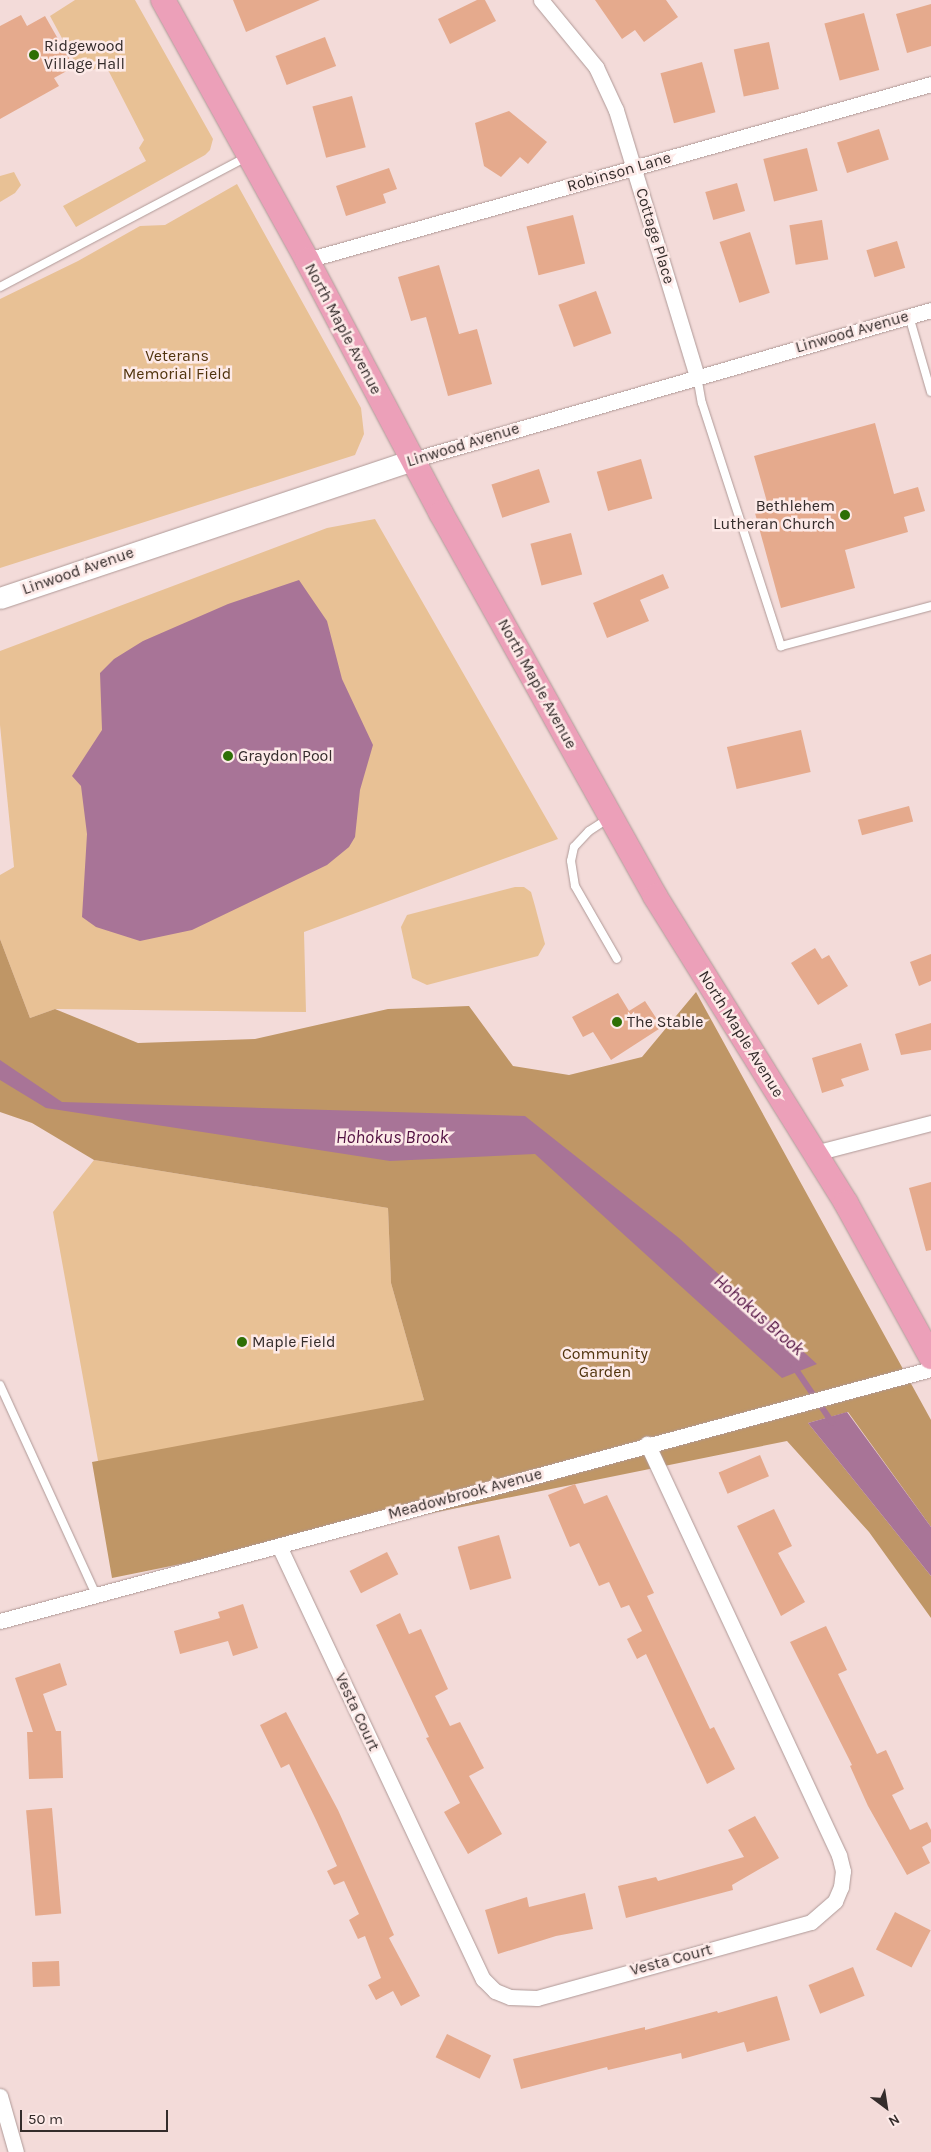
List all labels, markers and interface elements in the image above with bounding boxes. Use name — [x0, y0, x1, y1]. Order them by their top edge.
place label: Ridgewood Village Hall — [44, 36, 125, 74]
marker: Ridgewood Village Hall — [28, 49, 40, 61]
street label: Robinson Lane — [565, 148, 673, 196]
street label: Cottage Place — [631, 186, 679, 286]
street label: North Maple Avenue — [300, 260, 386, 398]
street label: Linwood Avenue — [793, 307, 911, 357]
park label: Veterans Memorial Field — [123, 346, 231, 384]
street label: Linwood Avenue — [404, 419, 522, 471]
place label: Bethlehem Lutheran Church — [713, 496, 835, 534]
marker: Bethlehem Lutheran Church — [839, 509, 851, 521]
street label: Linwood Avenue — [20, 543, 136, 599]
street label: North Maple Avenue — [493, 616, 581, 752]
place label: Graydon Pool — [238, 746, 333, 766]
marker: Graydon Pool — [222, 750, 234, 762]
street label: North Maple Avenue — [694, 967, 788, 1101]
place label: The Stable — [627, 1012, 703, 1032]
marker: The Stable — [611, 1016, 623, 1028]
water label: Hohokus Brook — [336, 1126, 448, 1148]
water label: Hohokus Brook — [709, 1270, 809, 1360]
place label: Maple Field — [252, 1332, 336, 1352]
marker: Maple Field — [236, 1336, 248, 1348]
park label: Community Garden — [562, 1344, 648, 1382]
street label: Meadowbrook Avenue — [386, 1464, 544, 1524]
street label: Vesta Court — [331, 1670, 383, 1754]
street label: Vesta Court — [628, 1940, 714, 1980]
north arrow — [861, 2082, 911, 2132]
scale bar — [22, 2100, 170, 2132]
text: 50 m — [28, 2110, 63, 2128]
text: N — [885, 2110, 903, 2130]

